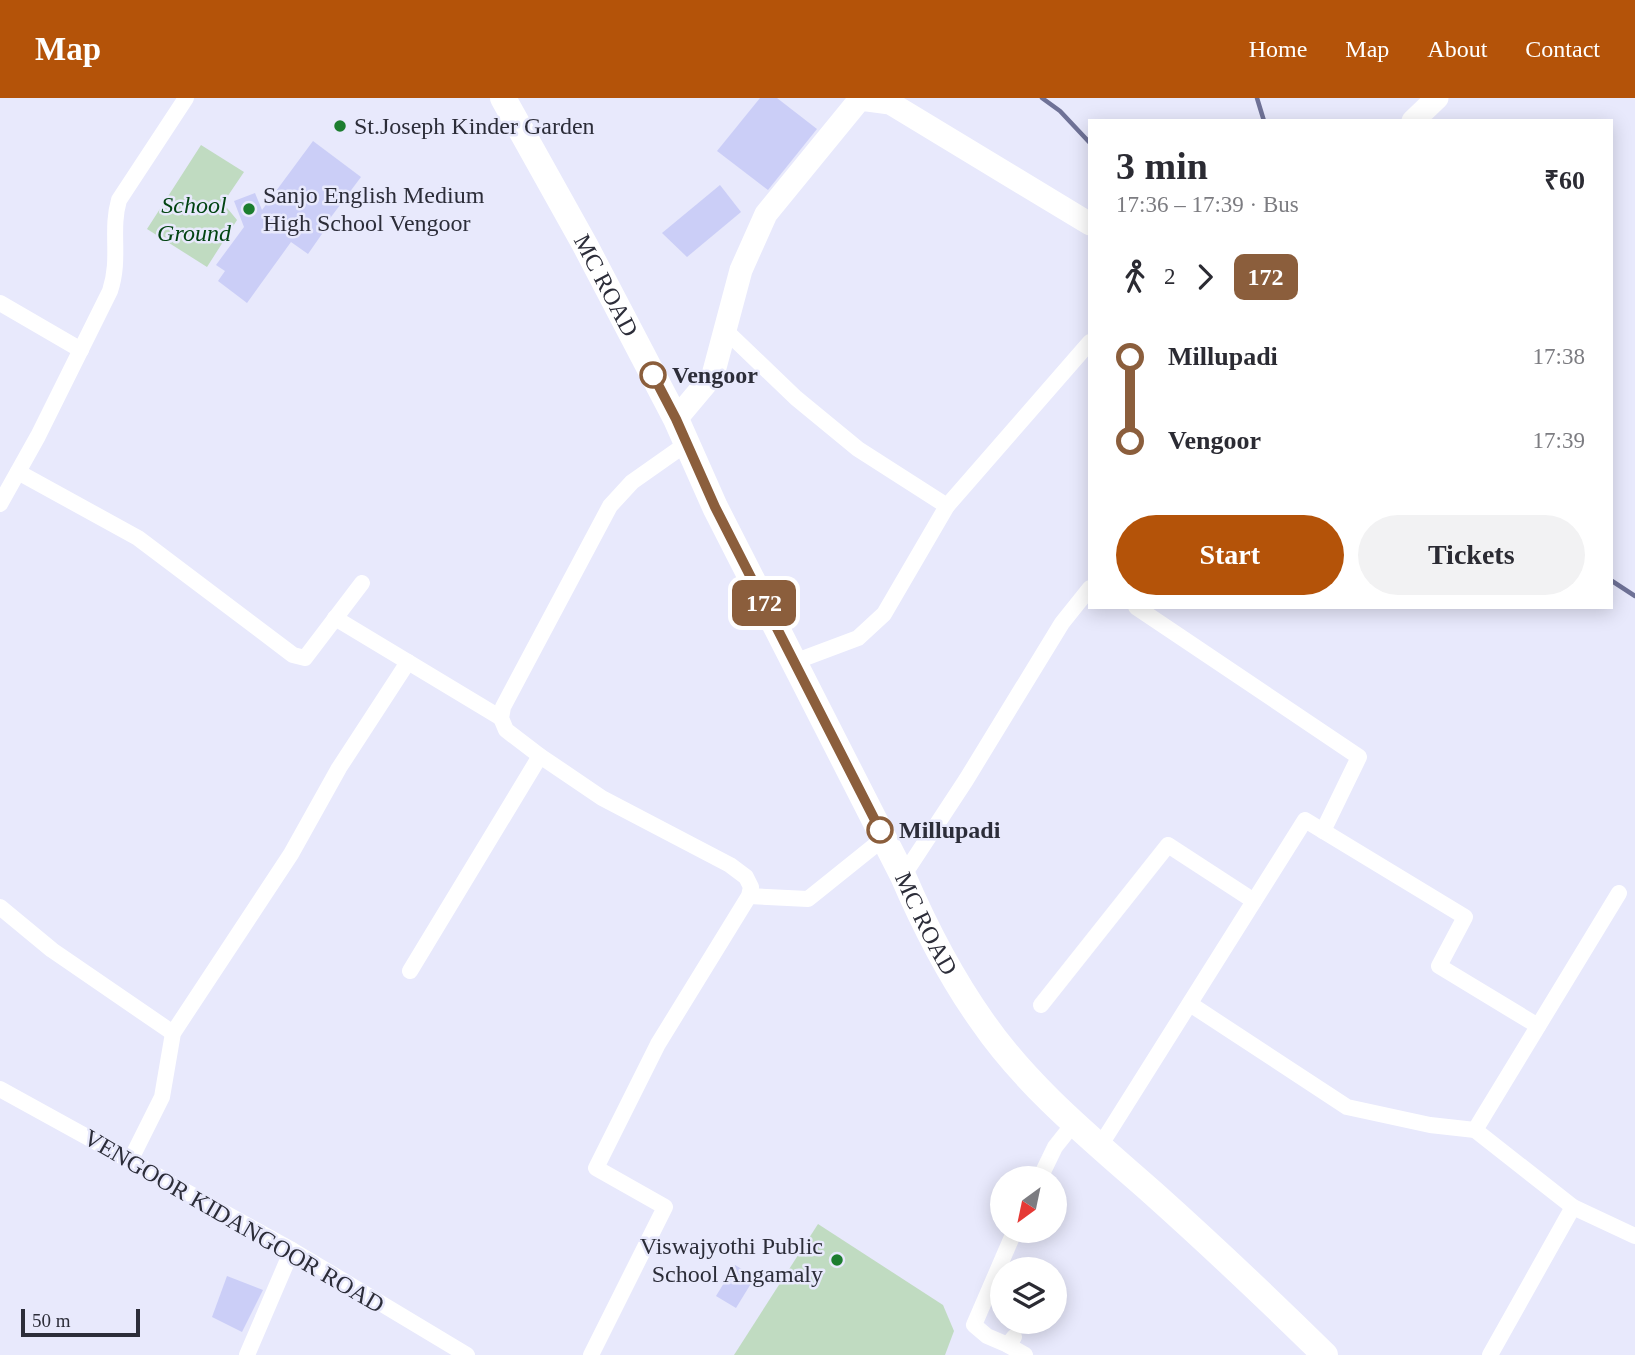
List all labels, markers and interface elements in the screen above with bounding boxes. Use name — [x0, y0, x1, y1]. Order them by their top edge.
text: Map — [35, 31, 101, 67]
text: Home — [1249, 36, 1307, 62]
text: Map — [1345, 36, 1389, 62]
text: About — [1427, 36, 1487, 62]
text: Contact — [1525, 36, 1600, 62]
place label: St.Joseph Kinder Garden — [354, 113, 595, 139]
marker: St.Joseph Kinder Garden — [332, 118, 348, 134]
text: 3 min — [1116, 145, 1208, 187]
text: ₹60 — [1544, 166, 1585, 195]
place label: Sanjo English Medium High School Vengoor — [263, 182, 485, 236]
park label: School Ground — [157, 192, 232, 246]
text: 17:36 – 17:39 · Bus — [1116, 192, 1299, 217]
marker: Sanjo English Medium High School Vengoor — [241, 201, 257, 217]
street label: MC ROAD — [569, 230, 644, 341]
icon: walk — [1116, 258, 1154, 296]
icon: forward — [1186, 258, 1224, 296]
text: 2 — [1164, 264, 1176, 289]
text: 172 — [1248, 264, 1284, 290]
text: Millupadi — [1168, 342, 1278, 371]
text: 17:38 — [1533, 344, 1585, 369]
marker: Vengoor — [640, 362, 666, 388]
place label: Vengoor — [672, 362, 758, 388]
text: Vengoor — [1168, 426, 1261, 455]
text: 17:39 — [1533, 428, 1585, 453]
button: Start — [1116, 515, 1344, 595]
button: Tickets — [1358, 515, 1585, 595]
line badge: 172 — [724, 580, 804, 626]
text: 172 — [746, 590, 782, 616]
marker: Millupadi — [867, 817, 893, 843]
place label: Millupadi — [899, 817, 1001, 843]
street label: MC ROAD — [890, 868, 963, 980]
street label: VENGOOR KIDANGOOR ROAD — [79, 1124, 389, 1318]
north arrow — [990, 1166, 1068, 1242]
map controls — [990, 1166, 1067, 1334]
place label: Viswajyothi Public School Angamaly — [640, 1233, 823, 1287]
marker: Viswajyothi Public School Angamaly — [829, 1252, 845, 1268]
button: layers — [990, 1257, 1067, 1334]
scale bar — [21, 1306, 140, 1338]
text: 50 m — [32, 1310, 71, 1331]

